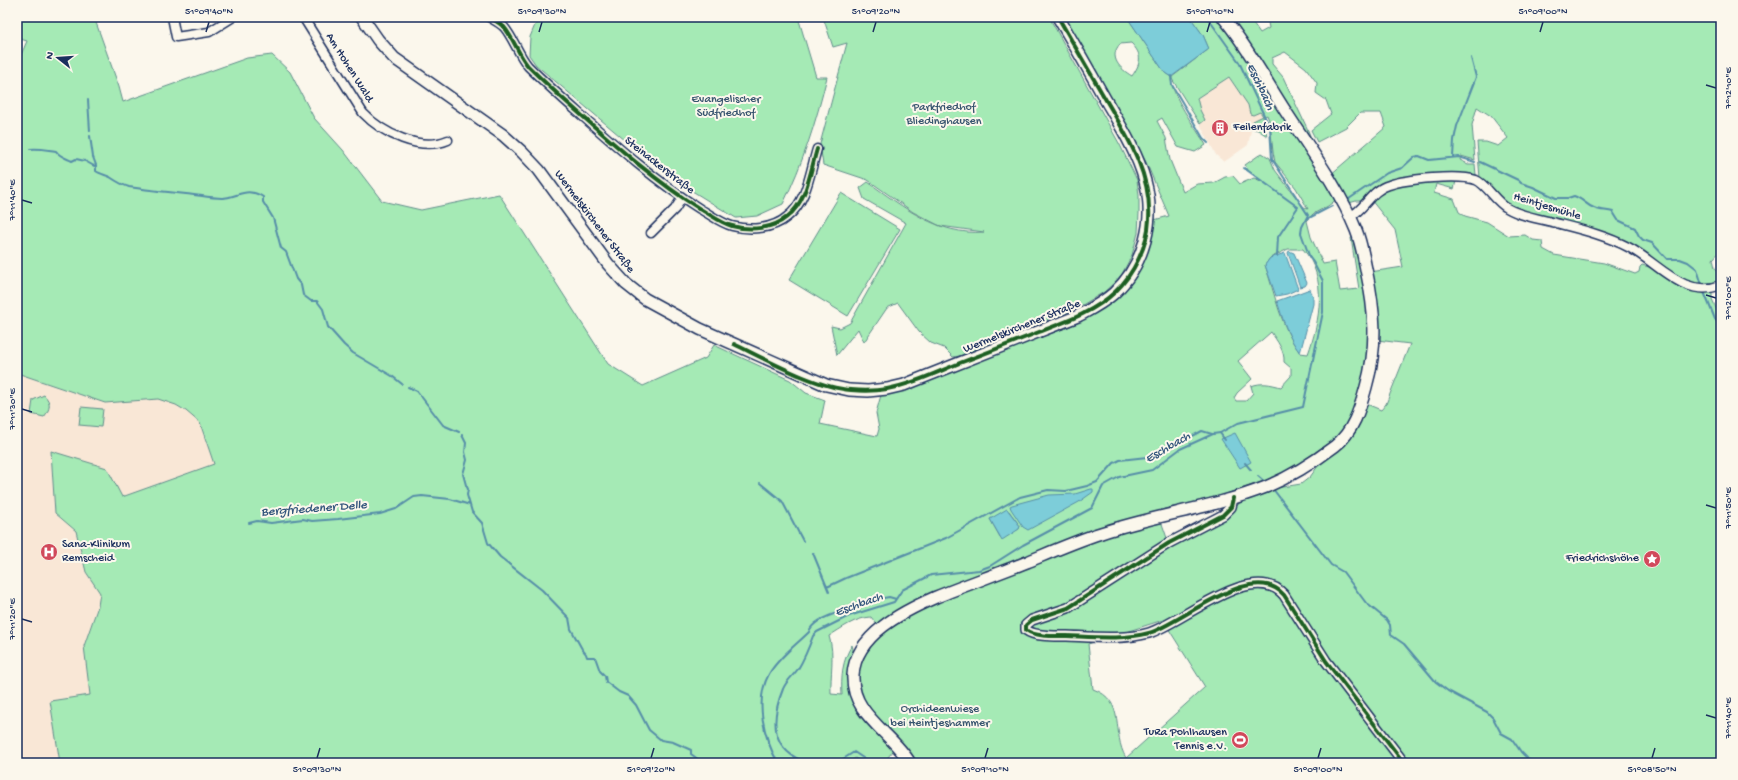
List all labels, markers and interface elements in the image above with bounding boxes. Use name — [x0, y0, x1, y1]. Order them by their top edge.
text: 51°09'40"N — [185, 6, 234, 18]
text: 51°09'30"N — [518, 6, 567, 18]
text: 51°09'20"N — [852, 6, 901, 18]
text: 51°09'10"N — [1186, 6, 1234, 18]
text: 51°09'00"N — [1518, 6, 1568, 18]
street label: Am Hohen Wald — [322, 31, 376, 106]
north arrow — [38, 38, 78, 78]
text: N — [44, 50, 57, 61]
water label: Eschbach — [1243, 61, 1278, 114]
text: 7°12'10"E — [1723, 67, 1735, 110]
park label: Evangelischer Südfriedhof — [692, 93, 762, 121]
park label: Parkfriedhof Bliedinghausen — [906, 101, 982, 129]
building icon: Feilenfabrik — [1210, 118, 1230, 138]
place label: Feilenfabrik — [1232, 121, 1293, 135]
street label: Steinackerstraße — [621, 134, 698, 198]
street label: Wermelskirchener Straße — [551, 168, 638, 277]
text: 7°11'40"E — [7, 179, 19, 222]
street label: Heintjesmühle — [1512, 190, 1583, 224]
text: 7°12'00"E — [1723, 276, 1735, 320]
street label: Wermelskirchener Straße — [961, 297, 1083, 357]
text: 7°11'30"E — [7, 387, 19, 431]
water label: Eschbach — [1143, 429, 1194, 467]
text: 7°11'50"E — [1723, 486, 1735, 530]
water label: Bergfriedener Delle — [261, 498, 369, 520]
place label: Sana-Klinikum Remscheid — [62, 538, 130, 566]
hospital icon: Sana-Klinikum Remscheid — [39, 542, 59, 562]
place icon: Friedrichshöhe — [1642, 549, 1662, 569]
place label: Friedrichshöhe — [1565, 552, 1640, 566]
water label: Eschbach — [833, 589, 886, 621]
text: 7°11'20"E — [7, 598, 19, 641]
text: 7°11'40"E — [1723, 697, 1735, 740]
park label: Orchideenwiese bei Heintjeshammer — [891, 703, 991, 731]
place label: TuRa Pohlhausen Tennis e.V. — [1143, 726, 1227, 754]
sports icon: TuRa Pohlhausen Tennis e.V. — [1230, 730, 1250, 750]
text: 51°09'30"N — [293, 764, 342, 776]
text: 51°09'20"N — [627, 764, 676, 776]
text: 51°09'10"N — [961, 764, 1009, 776]
text: 51°09'00"N — [1293, 764, 1343, 776]
text: 51°08'50"N — [1627, 764, 1677, 776]

